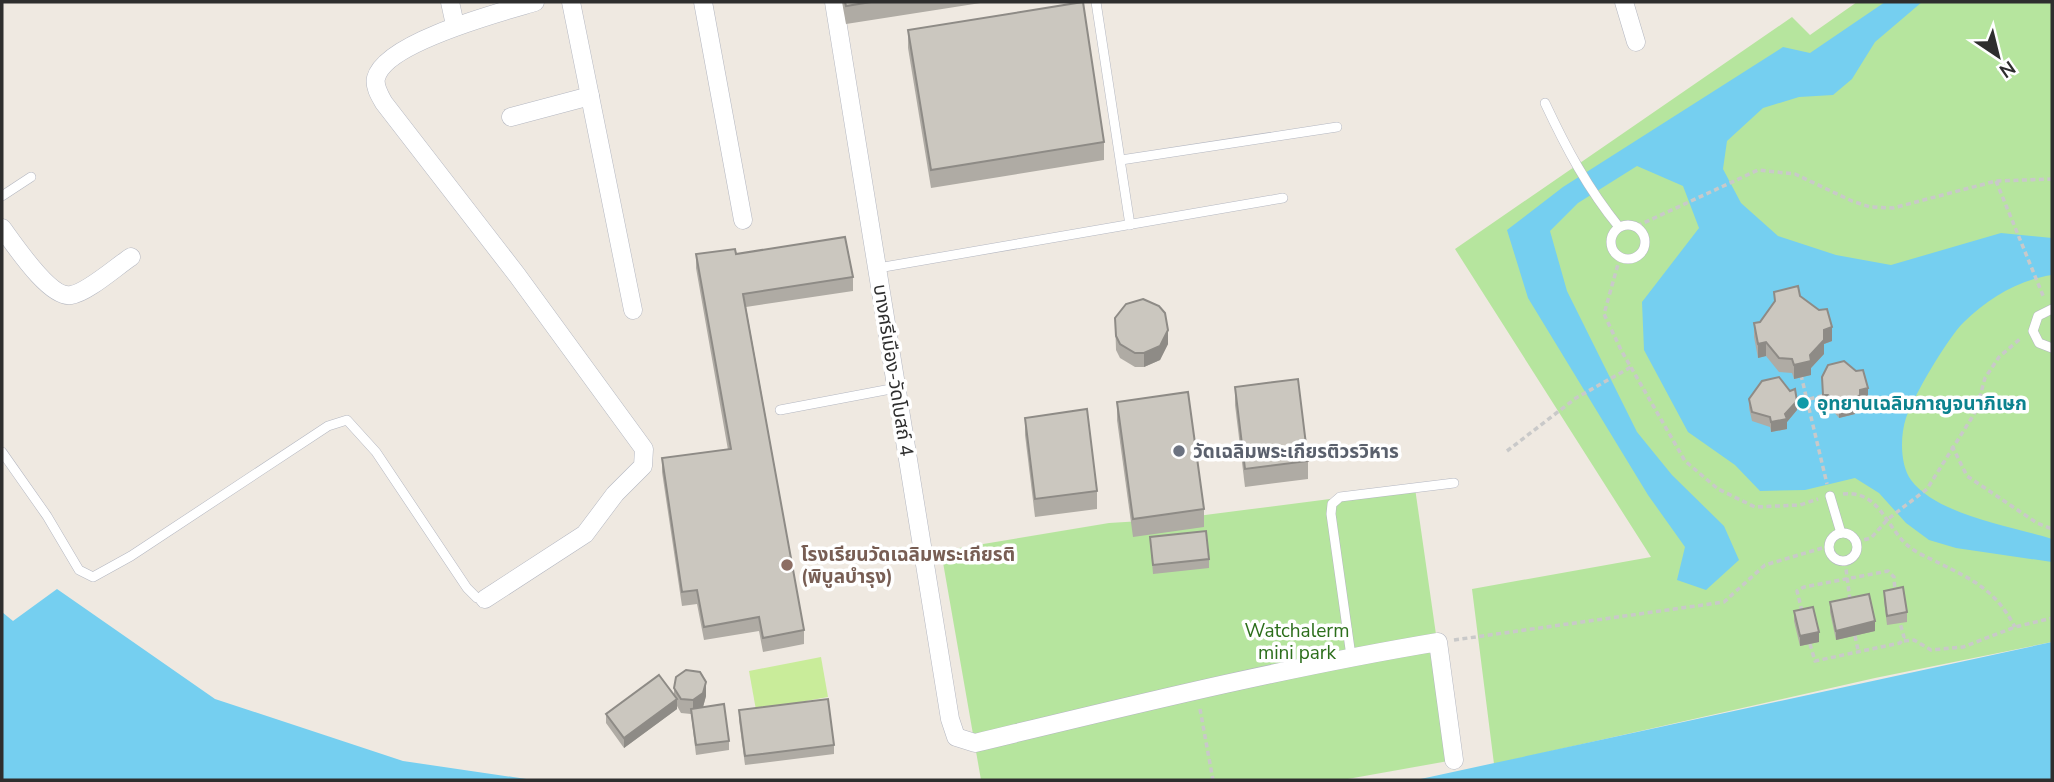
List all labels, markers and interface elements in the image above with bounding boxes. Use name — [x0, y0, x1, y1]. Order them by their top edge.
north arrow — [1963, 21, 2033, 91]
text: N — [1994, 54, 2020, 84]
street label: บางศรีเมือง-วัดโบสถ์ 4 — [867, 282, 919, 458]
place label: อุทยานเฉลิมกาญจนาภิเษก — [1817, 391, 2027, 417]
marker: อุทยานเฉลิมกาญจนาภิเษก — [1795, 395, 1811, 411]
place label: วัดเฉลิมพระเกียรติวรวิหาร — [1193, 439, 1399, 465]
marker: วัดเฉลิมพระเกียรติวรวิหาร — [1171, 443, 1187, 459]
place label: โรงเรียนวัดเฉลิมพระเกียรติ (พิบูลบำรุง) — [801, 542, 1015, 590]
marker: โรงเรียนวัดเฉลิมพระเกียรติ (พิบูลบำรุง) — [779, 557, 795, 573]
park label: Watchalerm mini park — [1245, 618, 1349, 666]

